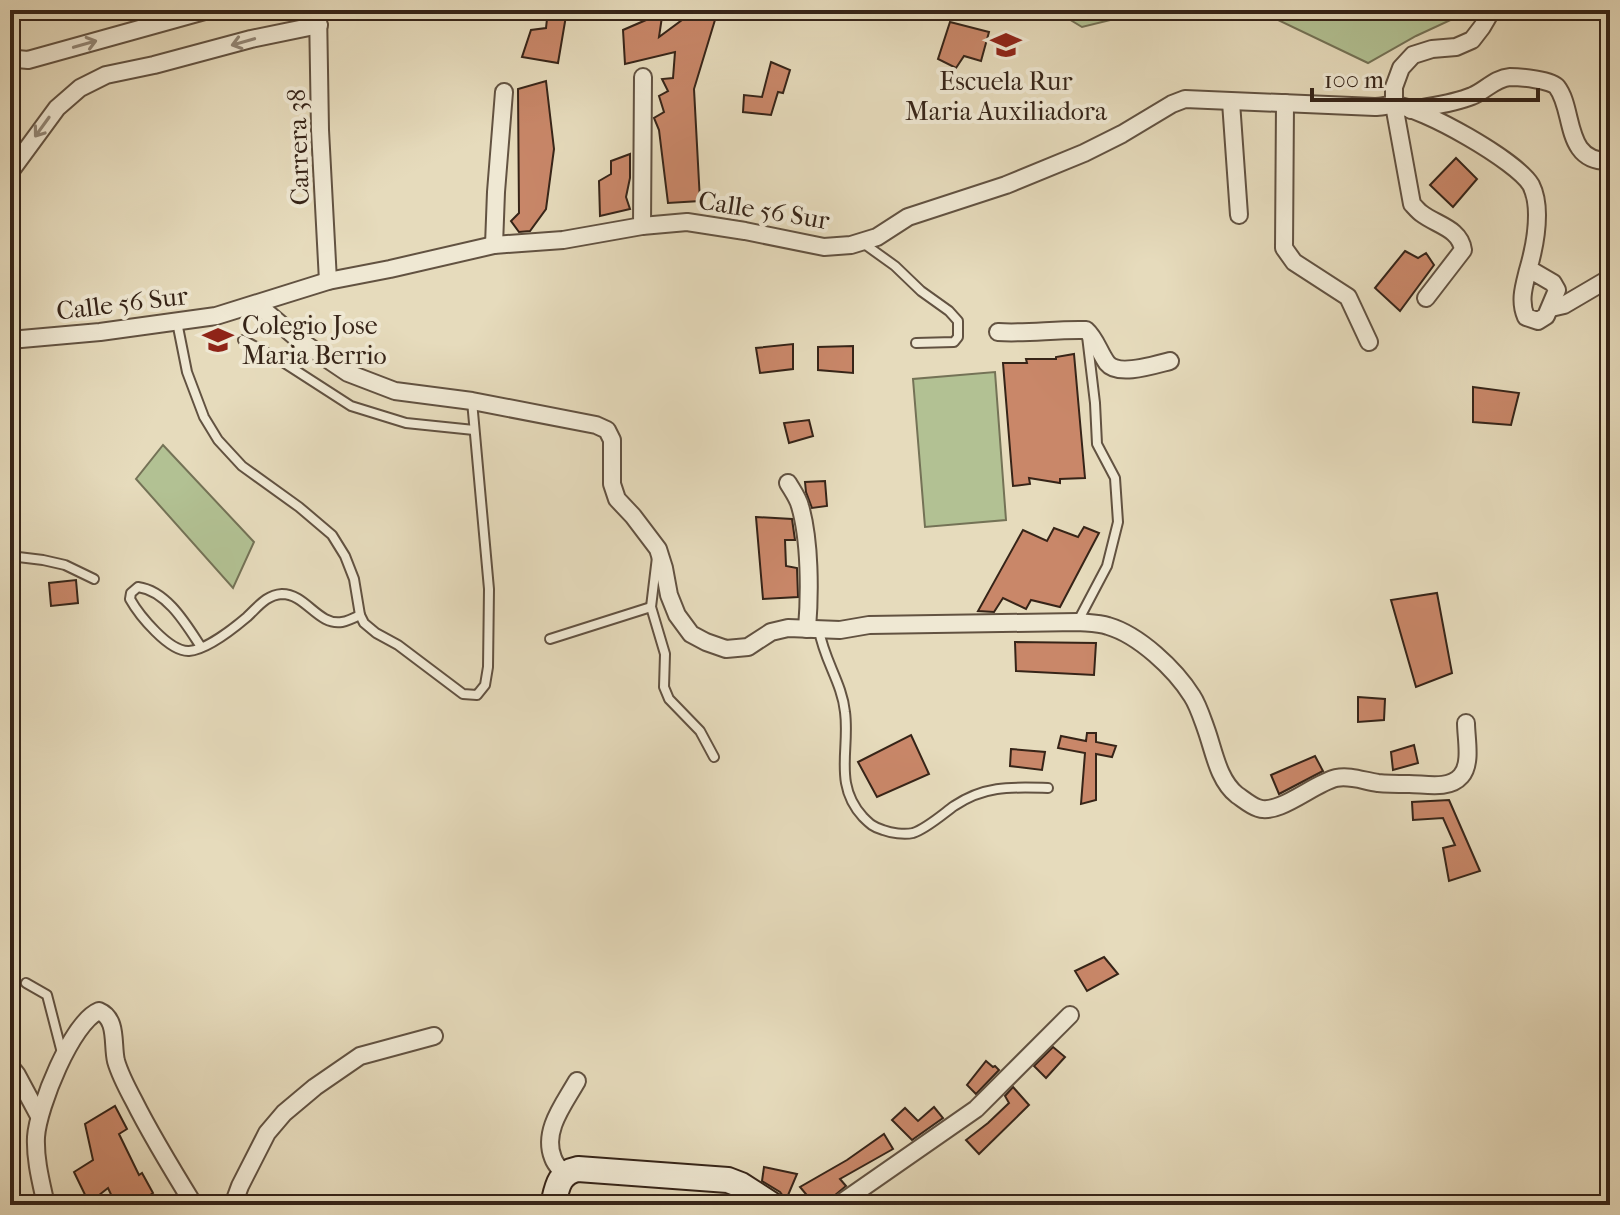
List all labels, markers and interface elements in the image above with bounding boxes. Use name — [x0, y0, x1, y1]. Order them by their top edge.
school or university icon: Escuela Rur Maria Auxiliadora — [989, 28, 1023, 62]
one-way arrow — [230, 35, 256, 50]
one-way arrow — [71, 36, 97, 51]
scale bar — [1312, 52, 1538, 102]
place label: Escuela Rur Maria Auxiliadora — [905, 66, 1108, 127]
text: 100 m — [1324, 66, 1384, 94]
street label: Carrera 38 — [281, 88, 316, 206]
one-way arrow — [34, 116, 51, 138]
street label: Calle 56 Sur — [696, 185, 832, 236]
street label: Calle 56 Sur — [55, 280, 190, 327]
place label: Colegio Jose Maria Berrio — [242, 310, 387, 371]
school or university icon: Colegio Jose Maria Berrio — [201, 323, 235, 357]

